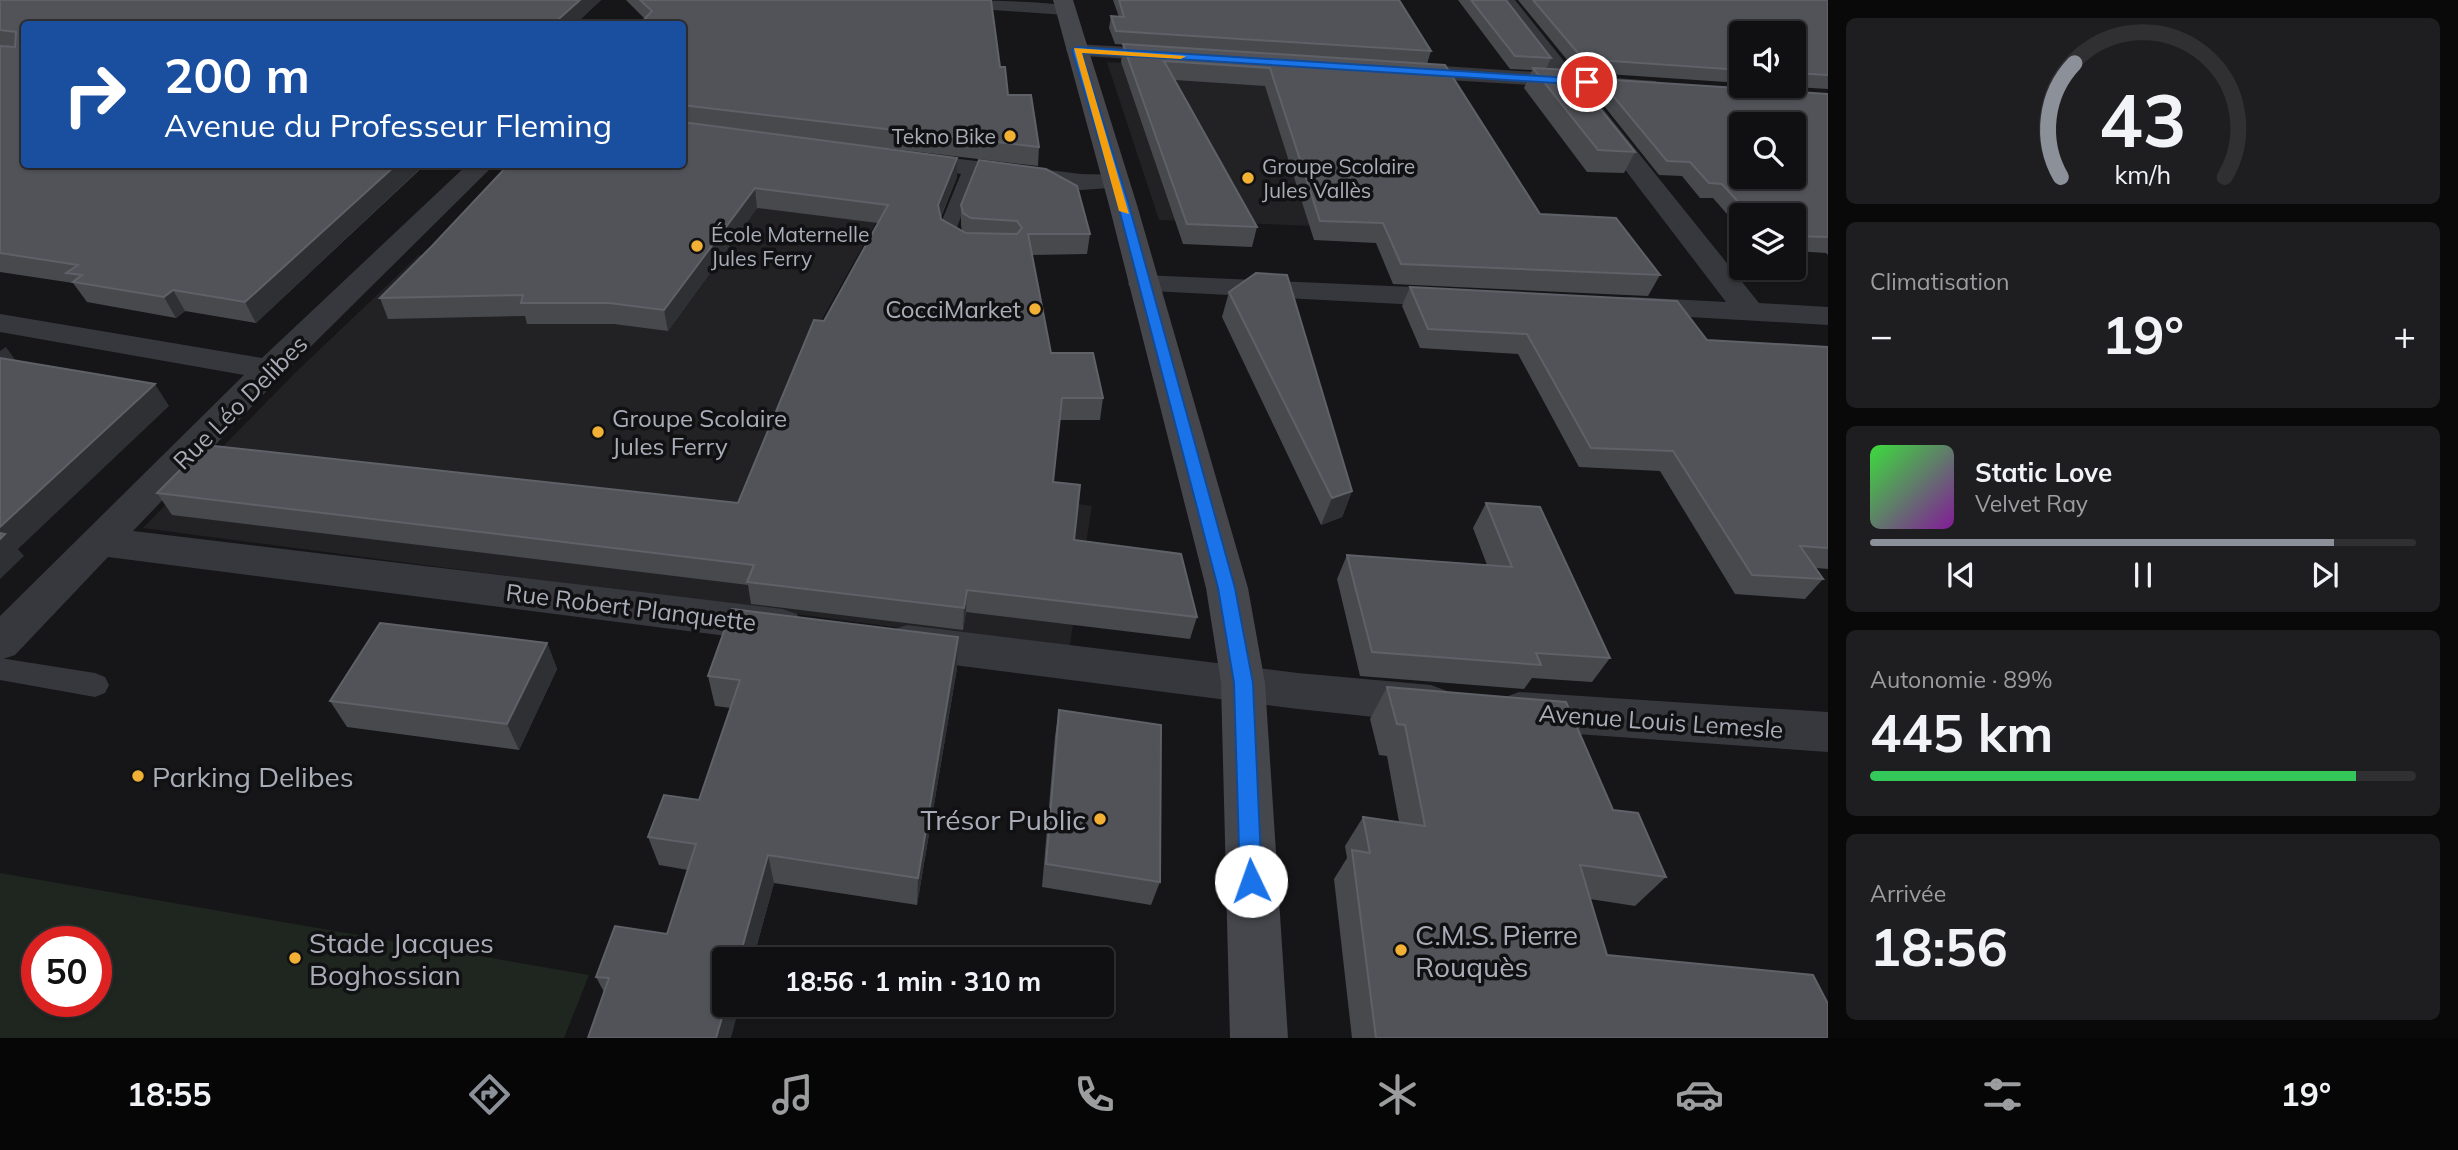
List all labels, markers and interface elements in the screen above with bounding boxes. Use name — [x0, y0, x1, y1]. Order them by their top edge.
map controls — [1729, 21, 1806, 280]
button: sound — [1729, 21, 1806, 98]
text: 200 m — [164, 44, 310, 105]
icon: right — [49, 49, 140, 140]
pin — [1557, 52, 1617, 112]
icon: arrive — [1568, 63, 1606, 101]
text: 43 — [2099, 74, 2187, 165]
text: Avenue du Professeur Fleming — [164, 105, 612, 145]
button: search — [1729, 112, 1806, 189]
place label: Tekno Bike — [892, 123, 996, 149]
marker: Tekno Bike — [1002, 128, 1018, 144]
place label: Groupe Scolaire Jules Vallès — [1262, 153, 1415, 203]
text: km/h — [2115, 159, 2171, 190]
marker: Groupe Scolaire Jules Vallès — [1240, 170, 1256, 186]
button: layers — [1729, 203, 1806, 280]
place label: École Maternelle Jules Ferry — [711, 221, 869, 271]
marker: École Maternelle Jules Ferry — [689, 238, 705, 254]
text: Climatisation — [1870, 267, 2010, 296]
place label: CocciMarket — [885, 294, 1021, 324]
marker: CocciMarket — [1027, 301, 1043, 317]
text: 19° — [2102, 302, 2184, 367]
text: − — [1870, 311, 1893, 359]
text: + — [2393, 311, 2416, 359]
street label: Rue Léo Delibes — [167, 329, 313, 475]
place label: Groupe Scolaire Jules Ferry — [612, 403, 787, 461]
marker: Groupe Scolaire Jules Ferry — [590, 424, 606, 440]
text: Static Love — [1975, 456, 2112, 489]
text: Velvet Ray — [1975, 489, 2088, 518]
icon: previous — [1942, 556, 1980, 594]
icon: pause — [2124, 556, 2162, 594]
icon: next — [2306, 556, 2344, 594]
street label: Rue Robert Planquette — [504, 577, 758, 637]
text: Autonomie · 89% — [1870, 665, 2053, 694]
street label: Avenue Louis Lemesle — [1538, 697, 1784, 745]
text: 445 km — [1870, 700, 2053, 765]
place label: Parking Delibes — [152, 759, 354, 794]
marker: Parking Delibes — [130, 768, 146, 784]
place label: Trésor Public — [920, 802, 1086, 837]
marker: Trésor Public — [1092, 811, 1108, 827]
position arrow — [1214, 844, 1288, 918]
text: Arrivée — [1870, 879, 1946, 908]
text: 18:56 — [1870, 914, 2008, 979]
place label: C.M.S. Pierre Rouquès — [1415, 917, 1578, 984]
place label: Stade Jacques Boghossian — [309, 925, 494, 992]
speed limit sign: 50 — [21, 926, 112, 1017]
marker: C.M.S. Pierre Rouquès — [1393, 942, 1409, 958]
marker: Stade Jacques Boghossian — [287, 950, 303, 966]
text: 18:56 · 1 min · 310 m — [785, 965, 1041, 998]
icon: directions — [465, 1070, 514, 1119]
icon: music — [768, 1070, 817, 1119]
icon: phone — [1070, 1070, 1119, 1119]
icon: climate — [1373, 1070, 1422, 1119]
icon: car — [1675, 1070, 1724, 1119]
icon: filters — [1978, 1070, 2027, 1119]
text: 18:55 — [127, 1074, 212, 1114]
text: 19° — [2281, 1074, 2331, 1114]

